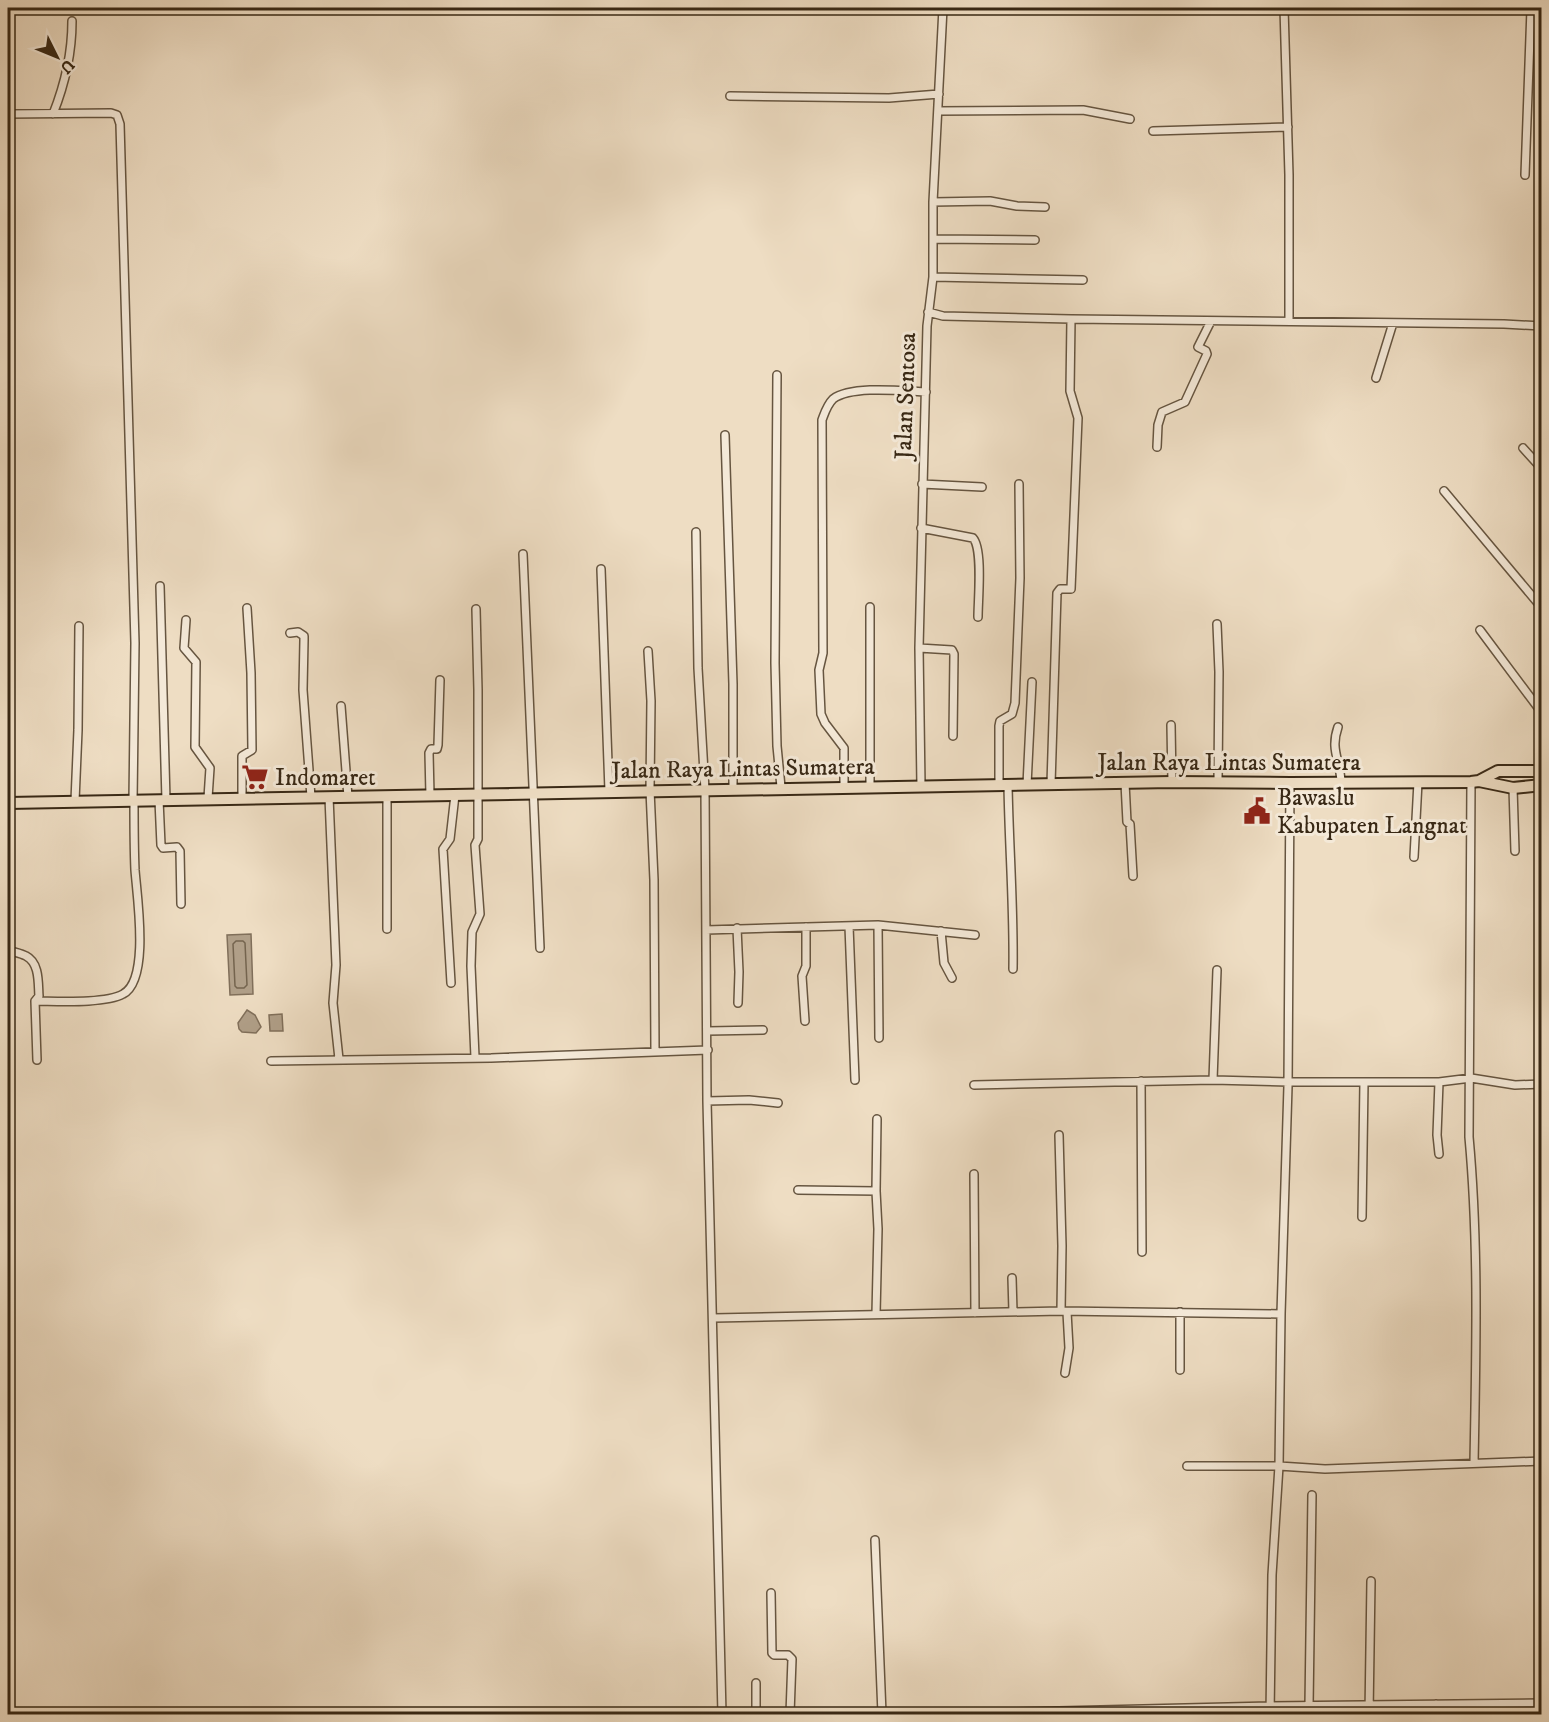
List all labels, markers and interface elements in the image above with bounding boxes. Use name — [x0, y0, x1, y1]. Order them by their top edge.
north arrow — [27, 27, 87, 87]
text: U — [55, 55, 79, 78]
street label: Jalan Sentosa — [889, 331, 923, 462]
street label: Jalan Raya Lintas Sumatera — [1095, 748, 1361, 778]
street label: Jalan Raya Lintas Sumatera — [609, 752, 876, 786]
supermarket icon: Indomaret — [240, 762, 270, 792]
place label: Indomaret — [275, 763, 376, 793]
place label: Bawaslu Kabupaten Langnat — [1277, 783, 1467, 841]
public building icon: Bawaslu Kabupaten Langnat — [1242, 796, 1272, 826]

